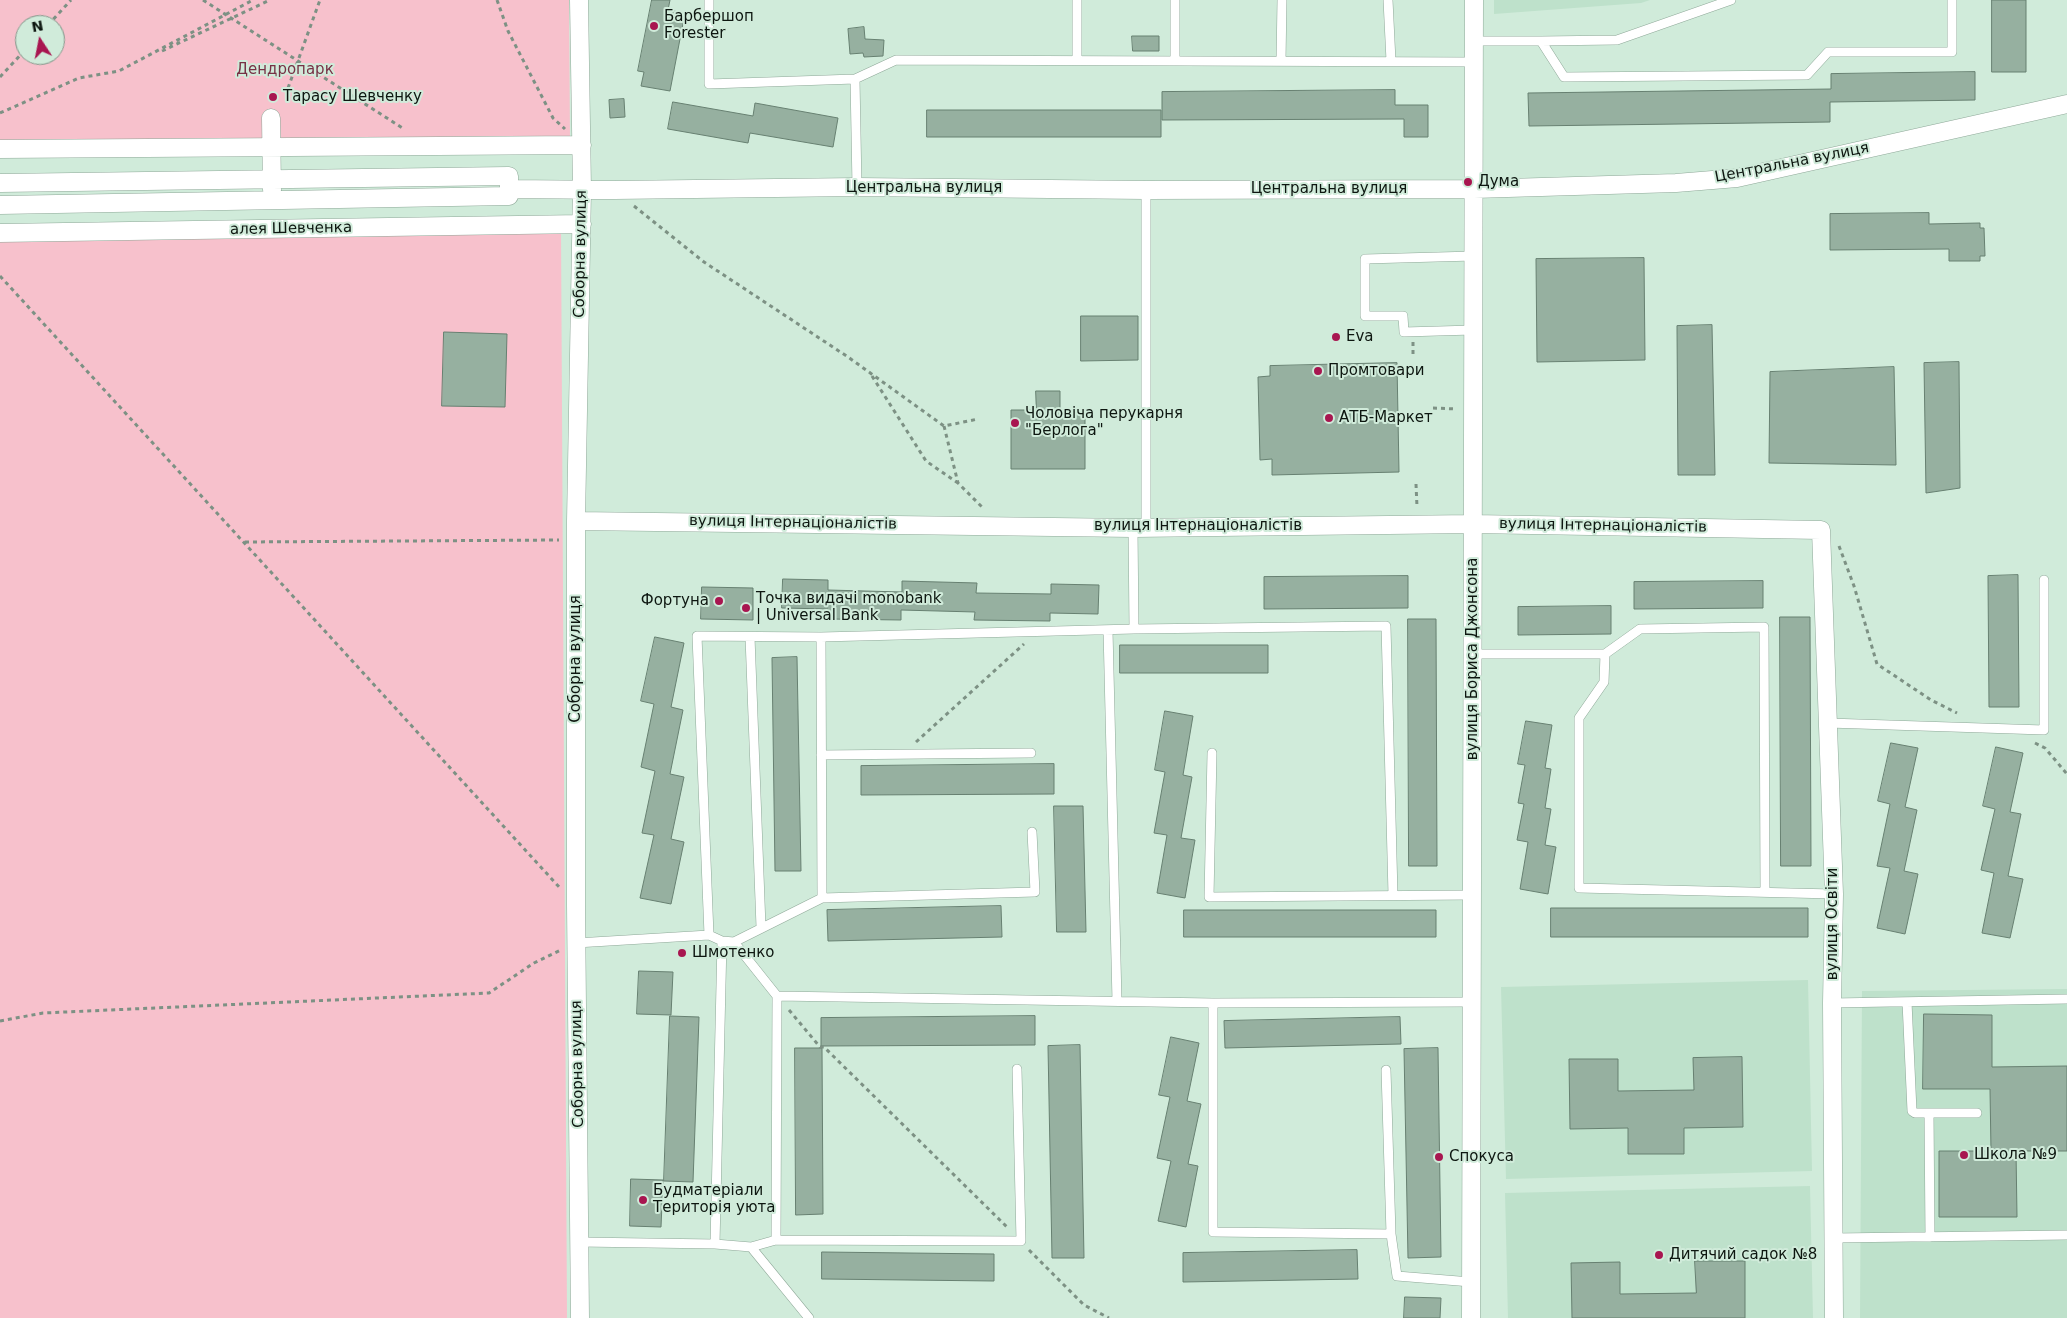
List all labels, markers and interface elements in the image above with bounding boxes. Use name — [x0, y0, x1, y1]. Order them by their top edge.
place label: Барбершоп Forester — [664, 8, 754, 43]
north arrow — [15, 15, 65, 65]
text: N — [30, 17, 45, 35]
marker: Барбершоп Forester — [648, 20, 660, 32]
park label: Дендропарк — [236, 61, 334, 79]
place label: Тарасу Шевченку — [283, 88, 422, 106]
marker: Тарасу Шевченку — [267, 91, 279, 103]
street label: Центральна вулиця — [1713, 139, 1871, 187]
place label: Дума — [1478, 173, 1519, 191]
marker: Дума — [1462, 176, 1474, 188]
street label: Центральна вулиця — [846, 179, 1002, 197]
street label: Центральна вулиця — [1251, 180, 1407, 198]
street label: Соборна вулиця — [571, 190, 591, 318]
street label: алея Шевченка — [230, 219, 352, 239]
place label: Eva — [1346, 328, 1374, 346]
marker: Eva — [1330, 331, 1342, 343]
place label: Промтовари — [1328, 362, 1425, 380]
marker: Промтовари — [1312, 365, 1324, 377]
place label: Чоловіча перукарня "Берлога" — [1025, 405, 1183, 440]
place label: АТБ-Маркет — [1339, 409, 1433, 427]
marker: АТБ-Маркет — [1323, 412, 1335, 424]
marker: Чоловіча перукарня "Берлога" — [1009, 417, 1021, 429]
street label: вулиця Інтернаціоналістів — [689, 512, 897, 534]
street label: вулиця Інтернаціоналістів — [1499, 515, 1707, 537]
street label: вулиця Інтернаціоналістів — [1094, 517, 1302, 535]
street label: вулиця Бориса Джонсона — [1464, 558, 1482, 760]
place label: Точка видачі monobank | Universal Bank — [756, 590, 942, 625]
place label: Фортуна — [641, 592, 709, 610]
street label: Соборна вулиця — [567, 595, 585, 723]
marker: Фортуна — [713, 595, 725, 607]
marker: Точка видачі monobank | Universal Bank — [740, 602, 752, 614]
street label: вулиця Освіти — [1824, 868, 1842, 980]
place label: Шмотенко — [692, 944, 775, 962]
marker: Шмотенко — [676, 947, 688, 959]
street label: Соборна вулиця — [568, 1000, 588, 1128]
place label: Школа №9 — [1974, 1146, 2057, 1164]
place label: Спокуса — [1449, 1148, 1514, 1166]
marker: Школа №9 — [1958, 1149, 1970, 1161]
marker: Спокуса — [1433, 1151, 1445, 1163]
place label: Будматеріали Територія уюта — [653, 1182, 775, 1217]
marker: Будматеріали Територія уюта — [637, 1194, 649, 1206]
place label: Дитячий садок №8 — [1669, 1246, 1817, 1264]
marker: Дитячий садок №8 — [1653, 1249, 1665, 1261]

